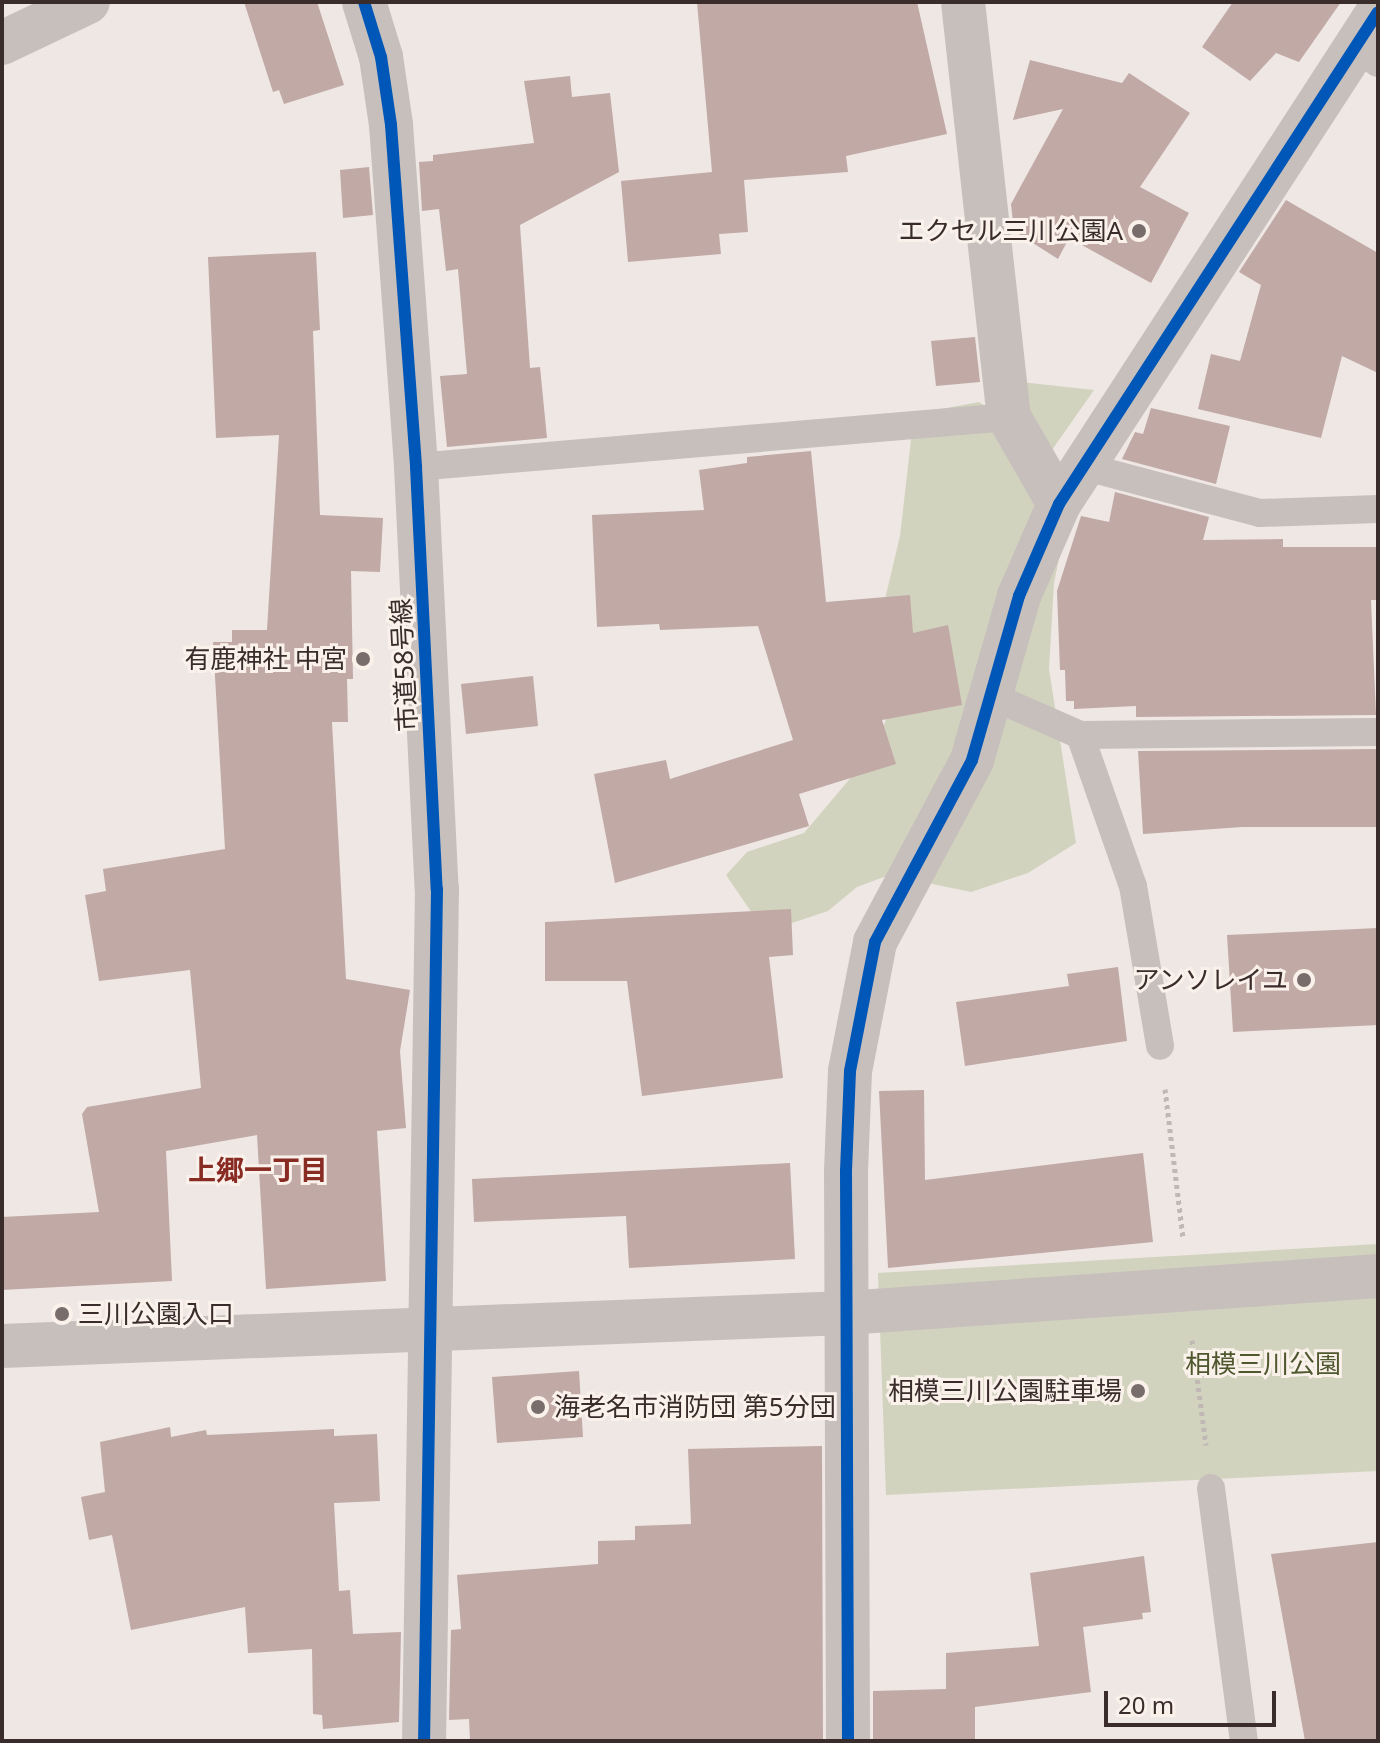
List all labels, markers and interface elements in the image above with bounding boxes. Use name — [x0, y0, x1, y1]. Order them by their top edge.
place label: エクセル三川公園A — [898, 215, 1123, 247]
marker: エクセル三川公園A — [1130, 222, 1148, 240]
street label: 市道58号線 — [385, 597, 423, 733]
place label: 有鹿神社 中宮 — [184, 643, 347, 675]
marker: 有鹿神社 中宮 — [354, 650, 372, 668]
place label: アンソレイユ — [1132, 964, 1288, 996]
marker: アンソレイユ — [1295, 971, 1313, 989]
district label: 上郷一丁目 — [188, 1152, 328, 1186]
place label: 三川公園入口 — [78, 1298, 234, 1330]
marker: 三川公園入口 — [53, 1305, 71, 1323]
park label: 相模三川公園 — [1185, 1348, 1341, 1380]
place label: 相模三川公園駐車場 — [888, 1375, 1122, 1407]
marker: 相模三川公園駐車場 — [1129, 1382, 1147, 1400]
place label: 海老名市消防団 第5分団 — [554, 1391, 836, 1423]
marker: 海老名市消防団 第5分団 — [529, 1398, 547, 1416]
scale bar — [1108, 1675, 1280, 1725]
text: 20 m — [1118, 1688, 1174, 1721]

